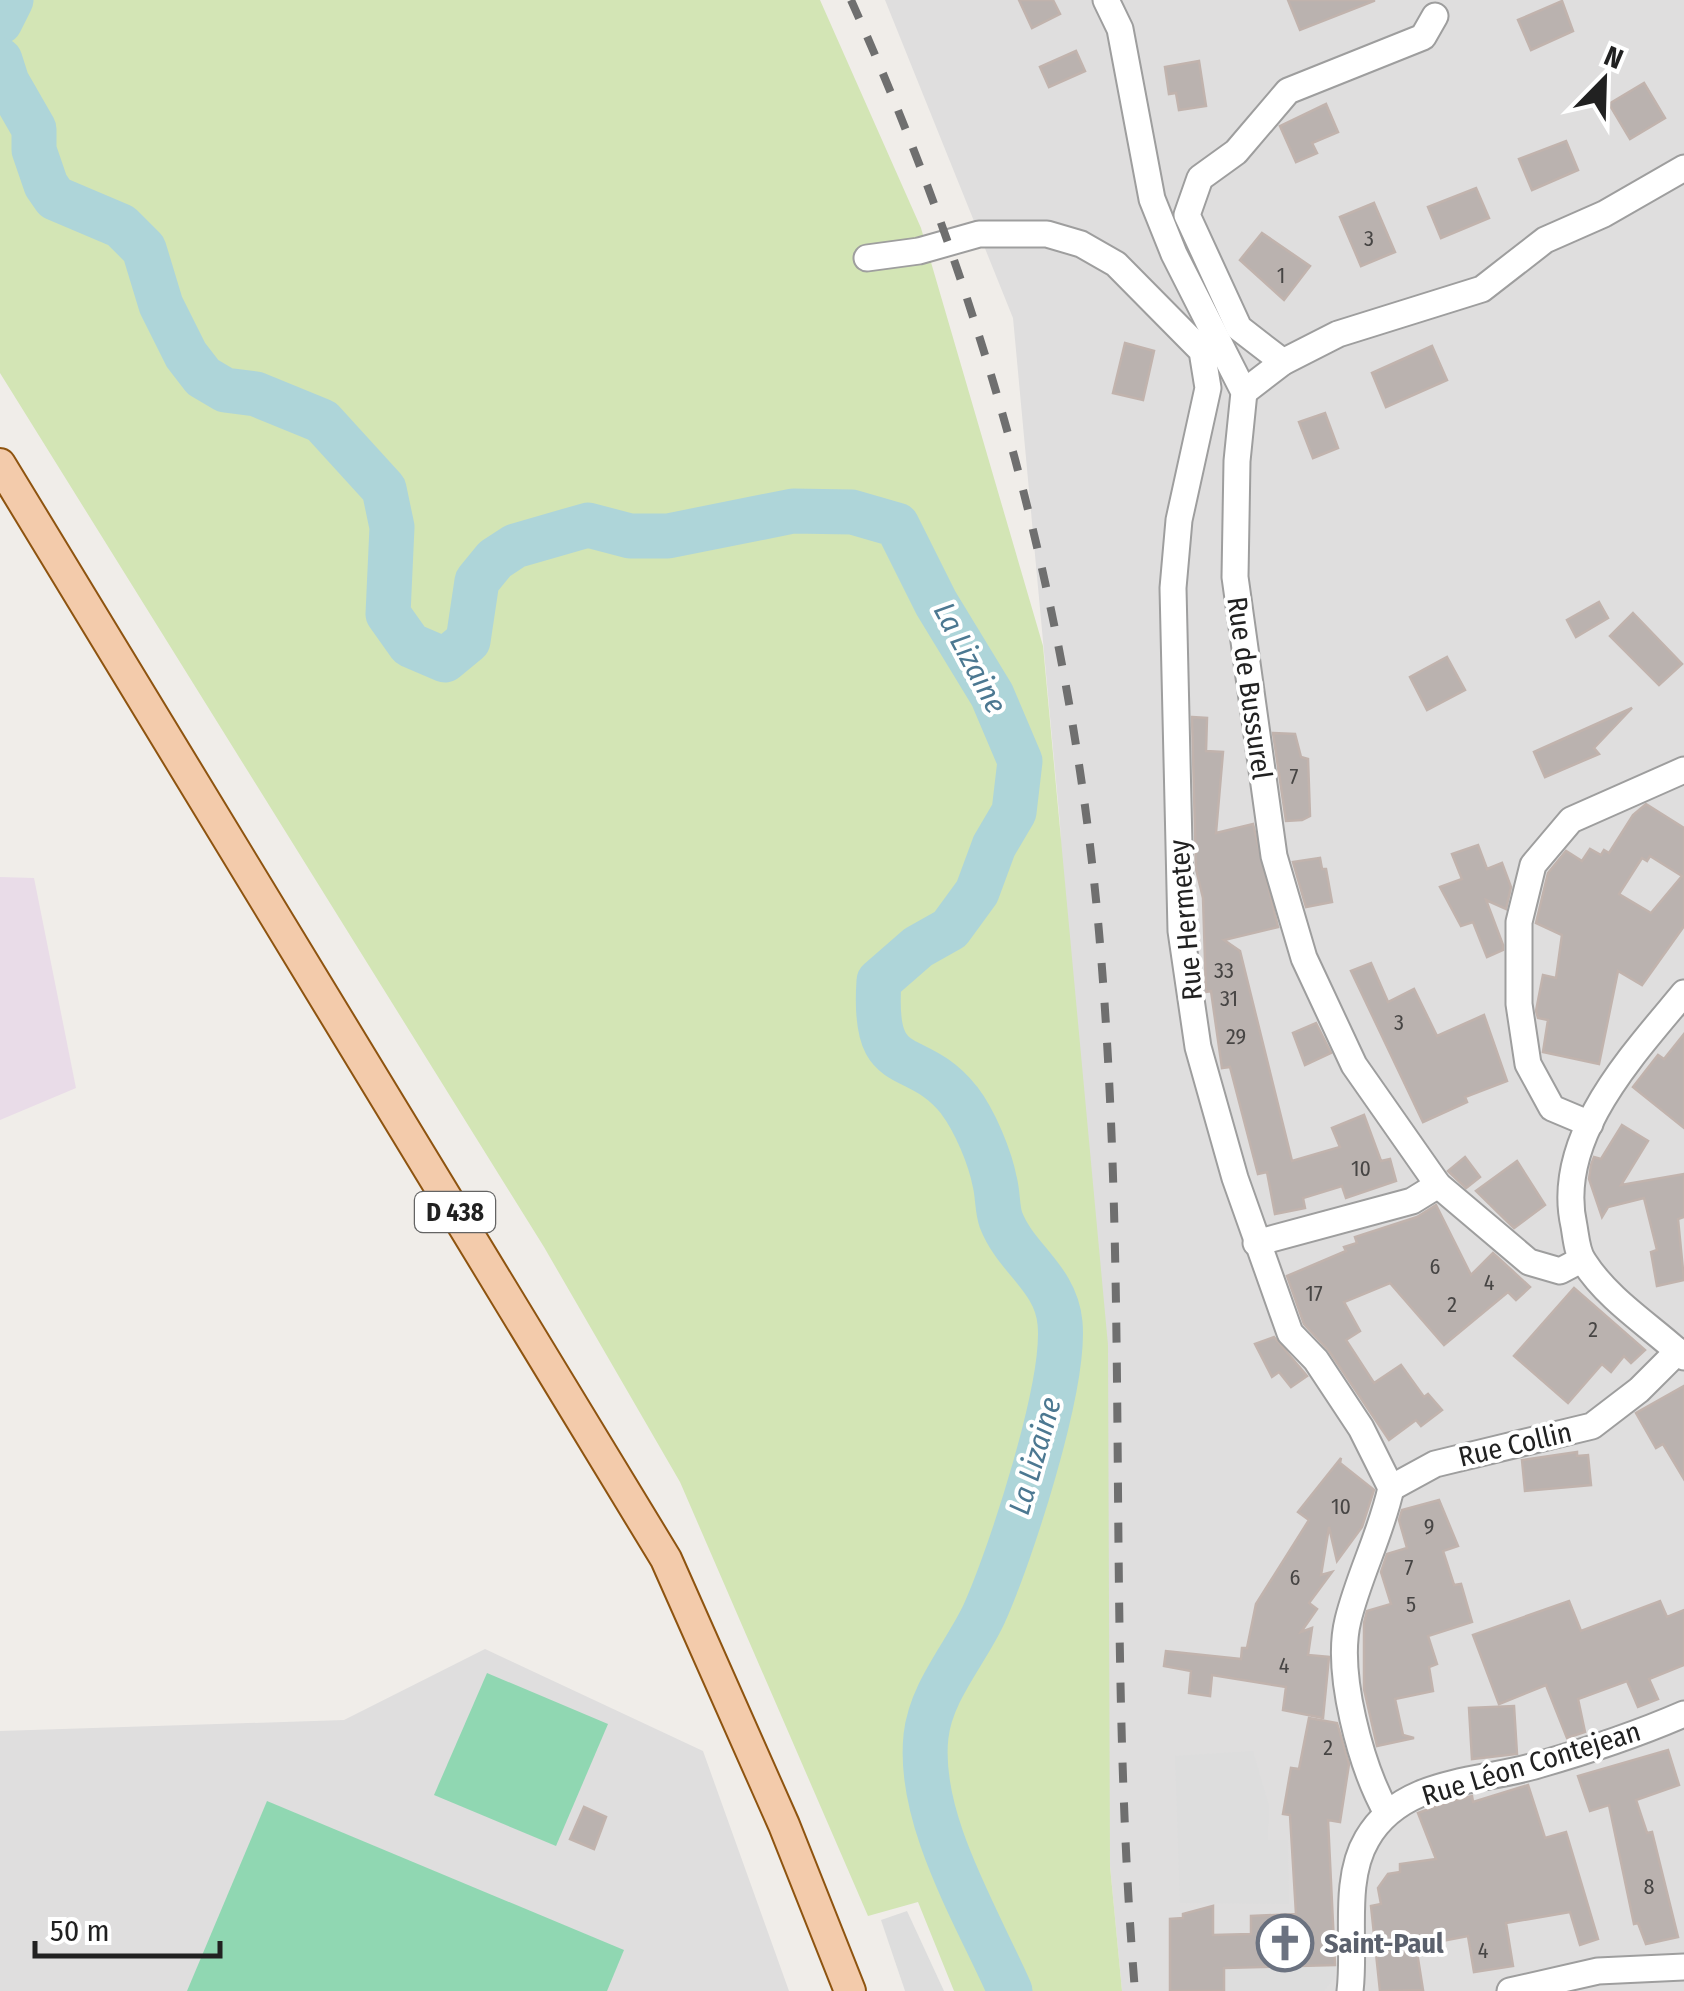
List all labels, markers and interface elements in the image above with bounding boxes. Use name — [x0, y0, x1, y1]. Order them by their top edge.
north arrow — [1554, 30, 1654, 130]
text: N — [1599, 39, 1628, 76]
house number: 3 — [1364, 225, 1374, 252]
house number: 1 — [1277, 262, 1285, 289]
street label: Rue de Bussurel — [1220, 595, 1279, 782]
water label: La Lizaine — [926, 596, 1014, 720]
house number: 7 — [1290, 763, 1299, 790]
street label: Rue Hermetey — [1162, 838, 1209, 1002]
house number: 33 — [1214, 957, 1234, 984]
house number: 31 — [1220, 985, 1238, 1012]
house number: 3 — [1394, 1009, 1404, 1036]
house number: 29 — [1226, 1023, 1246, 1050]
house number: 10 — [1351, 1155, 1371, 1182]
road number: D 438 — [415, 1192, 495, 1232]
house number: 6 — [1430, 1253, 1441, 1280]
house number: 4 — [1484, 1269, 1495, 1296]
house number: 17 — [1305, 1280, 1323, 1307]
house number: 2 — [1447, 1291, 1457, 1318]
house number: 2 — [1588, 1316, 1598, 1343]
water label: La Lizaine — [1001, 1393, 1069, 1519]
street label: Rue Collin — [1455, 1415, 1575, 1474]
house number: 10 — [1331, 1493, 1351, 1520]
house number: 9 — [1424, 1513, 1434, 1540]
house number: 7 — [1405, 1554, 1414, 1581]
house number: 6 — [1290, 1564, 1301, 1591]
house number: 5 — [1406, 1591, 1416, 1618]
house number: 4 — [1279, 1652, 1290, 1679]
street label: Rue Léon Contejean — [1418, 1715, 1644, 1812]
house number: 2 — [1323, 1734, 1333, 1761]
house number: 8 — [1643, 1873, 1655, 1900]
scale bar — [35, 1896, 220, 1958]
text: 50 m — [50, 1913, 110, 1949]
church icon: Saint-Paul — [1255, 1913, 1315, 1973]
place label: Saint-Paul — [1324, 1927, 1444, 1960]
house number: 4 — [1478, 1937, 1489, 1964]

